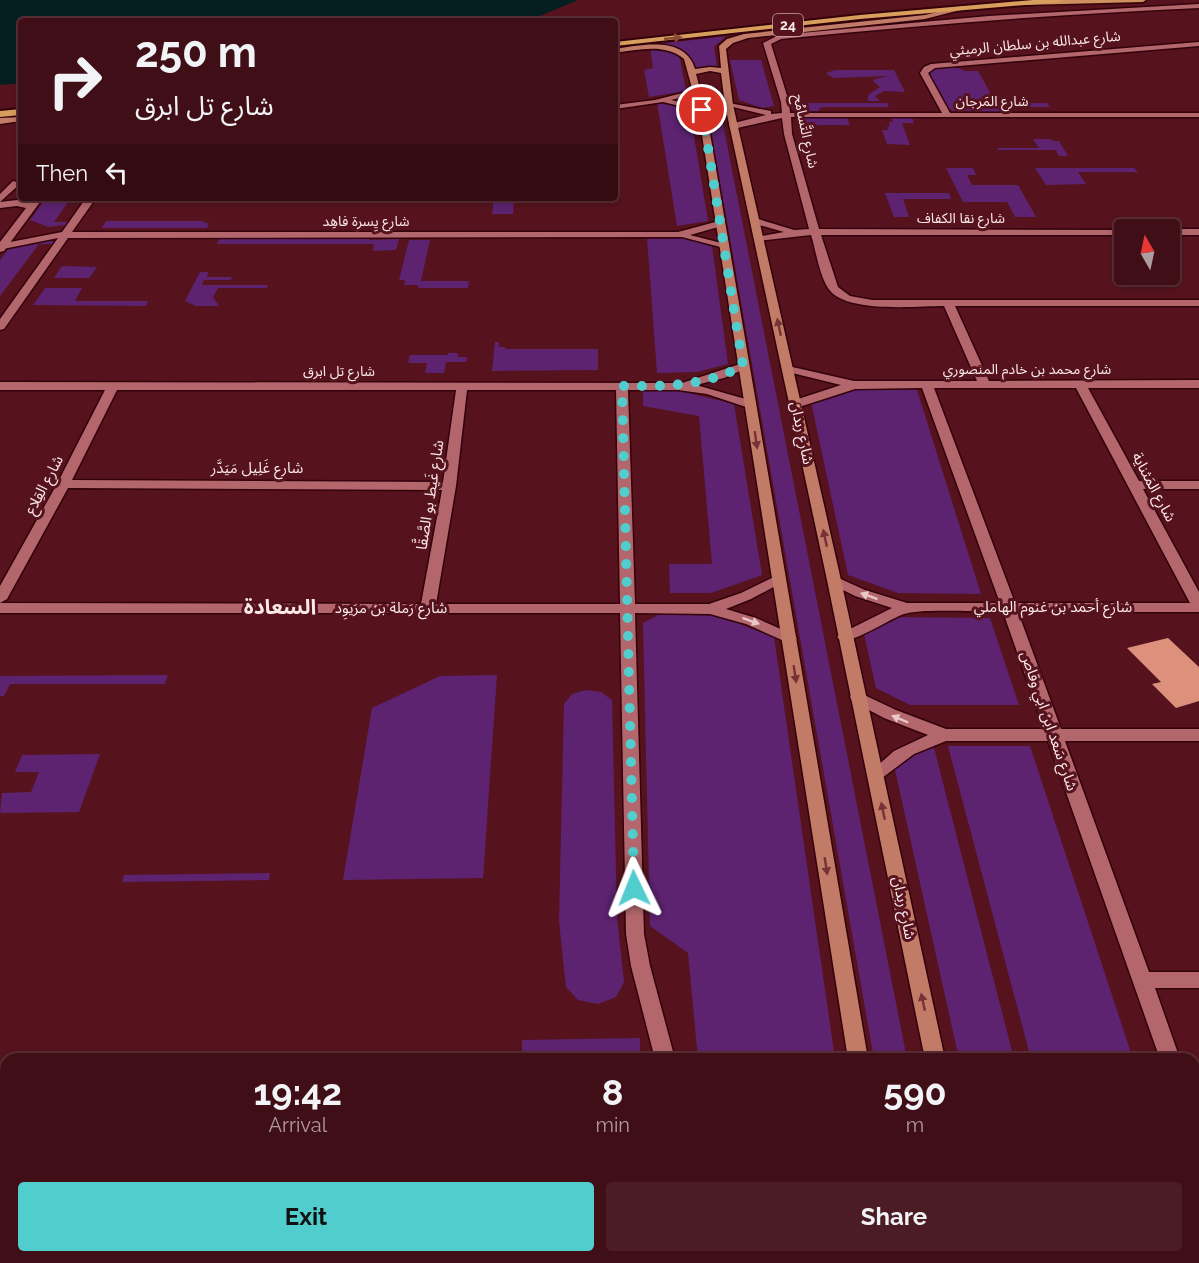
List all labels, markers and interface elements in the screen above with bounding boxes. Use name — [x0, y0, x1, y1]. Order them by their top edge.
road number: 24 — [773, 14, 803, 36]
text: 250 m — [135, 28, 257, 77]
street label: شارع عبدالله بن سلطان الرميثي — [949, 28, 1122, 62]
one-way arrow — [664, 33, 683, 43]
icon: right — [36, 42, 114, 120]
pin — [676, 84, 727, 135]
text: شارع تل ابرق — [135, 90, 274, 121]
street label: شارع التَّسامُح — [787, 92, 823, 170]
icon: arrive — [685, 93, 718, 126]
street label: شارع المَرجان — [956, 93, 1028, 112]
icon: left — [100, 156, 133, 189]
text: Then — [36, 160, 88, 186]
street label: شارع نقا الكفاف — [917, 210, 1005, 229]
street label: شارع يِسرة فاهِد — [323, 213, 410, 232]
north arrow — [1114, 219, 1180, 285]
map controls — [1114, 219, 1180, 285]
one-way arrow — [773, 318, 783, 336]
street label: شارع محمد بن خادم المنصوري — [943, 361, 1111, 380]
street label: شارع تل ابرق — [303, 363, 375, 382]
street label: شارع ربدان — [784, 400, 818, 467]
one-way arrow — [752, 430, 761, 449]
street label: شارع غَيط بو الصَّقَّا — [410, 438, 451, 552]
street label: شارع المَثناية — [1126, 449, 1180, 526]
street label: شارع القِلاع — [21, 452, 70, 519]
street label: شارع غَلِيل مَيَدَّر — [210, 459, 303, 480]
one-way arrow — [820, 528, 829, 547]
one-way arrow — [860, 591, 878, 601]
district label: السعادة — [244, 594, 316, 619]
street label: شارع أحمد بن غنوم الهاملي — [974, 598, 1132, 619]
street label: شارع رَملة بن مرَيوِد — [335, 599, 447, 620]
one-way arrow — [742, 617, 760, 626]
street label: شارع سَعد ابن ابي وقاص — [1014, 649, 1081, 794]
one-way arrow — [790, 664, 799, 683]
one-way arrow — [891, 714, 909, 724]
one-way arrow — [878, 802, 888, 820]
position arrow — [602, 856, 666, 920]
one-way arrow — [822, 857, 831, 876]
street label: شارع ربدان — [886, 875, 920, 942]
one-way arrow — [918, 992, 928, 1011]
text: 19:42 — [253, 1071, 342, 1113]
text: 8 — [602, 1071, 624, 1113]
text: 590 — [883, 1071, 947, 1113]
text: Arrival — [268, 1113, 327, 1137]
text: min — [596, 1113, 630, 1137]
text: m — [906, 1113, 924, 1137]
button: Exit — [18, 1182, 594, 1251]
button: Share — [606, 1182, 1182, 1251]

